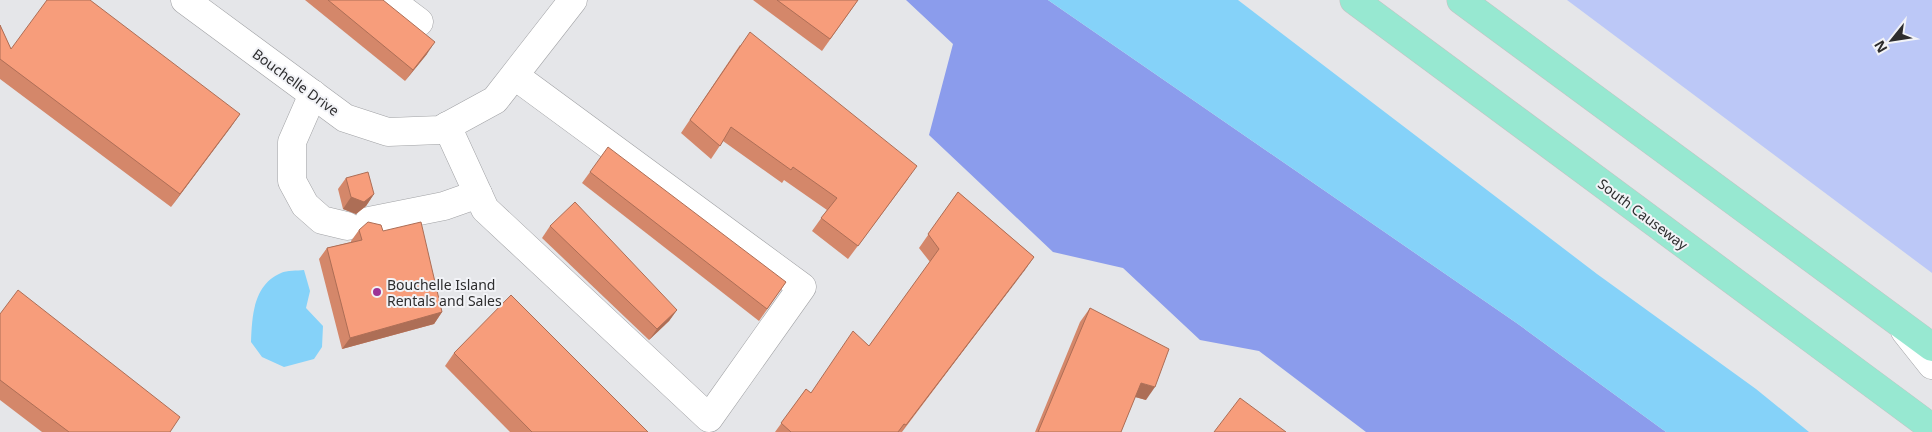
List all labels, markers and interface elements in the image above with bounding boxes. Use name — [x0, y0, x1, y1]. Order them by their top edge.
north arrow — [1867, 15, 1917, 65]
text: N — [1869, 37, 1891, 56]
street label: Bouchelle Drive — [249, 44, 343, 120]
street label: South Causeway — [1594, 174, 1692, 255]
place label: Bouchelle Island Rentals and Sales — [387, 275, 502, 310]
marker: Bouchelle Island Rentals and Sales — [371, 286, 383, 298]

